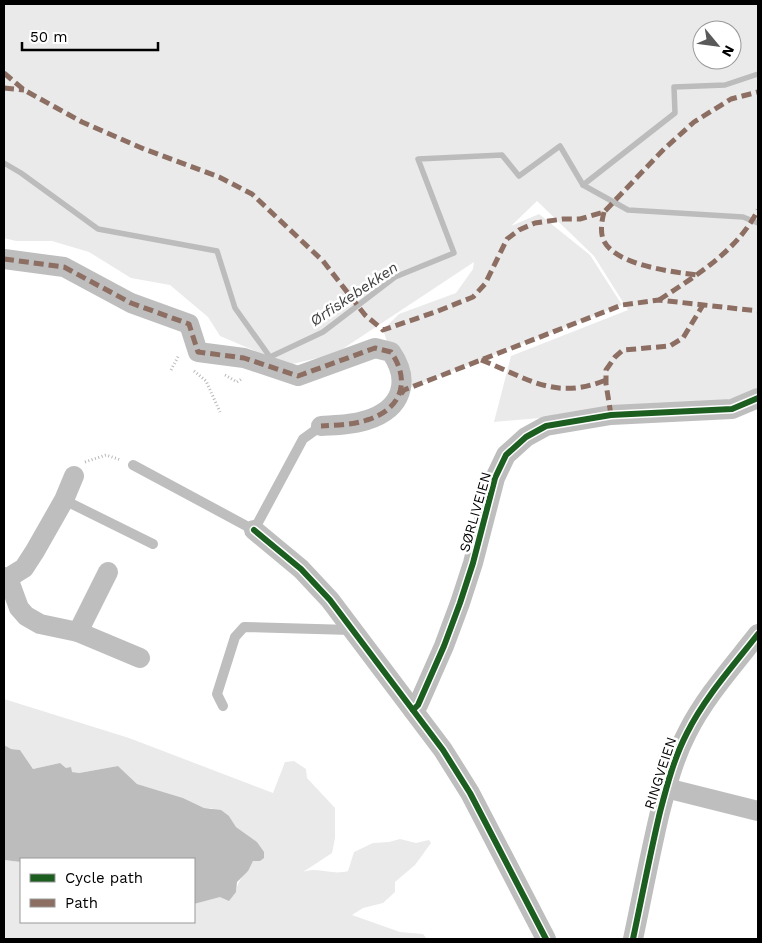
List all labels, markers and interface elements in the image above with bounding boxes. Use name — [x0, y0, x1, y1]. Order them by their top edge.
scale bar — [22, 20, 159, 52]
north arrow — [692, 20, 742, 70]
text: 50 m — [30, 28, 67, 46]
text: N — [719, 43, 738, 60]
water label: Ørfiskebekken — [307, 258, 401, 330]
street label: SØRLIVEIEN — [456, 470, 494, 554]
street label: RINGVEIEN — [641, 735, 679, 811]
legend — [20, 858, 195, 923]
text: Cycle path — [65, 869, 143, 887]
text: Path — [65, 894, 98, 912]

